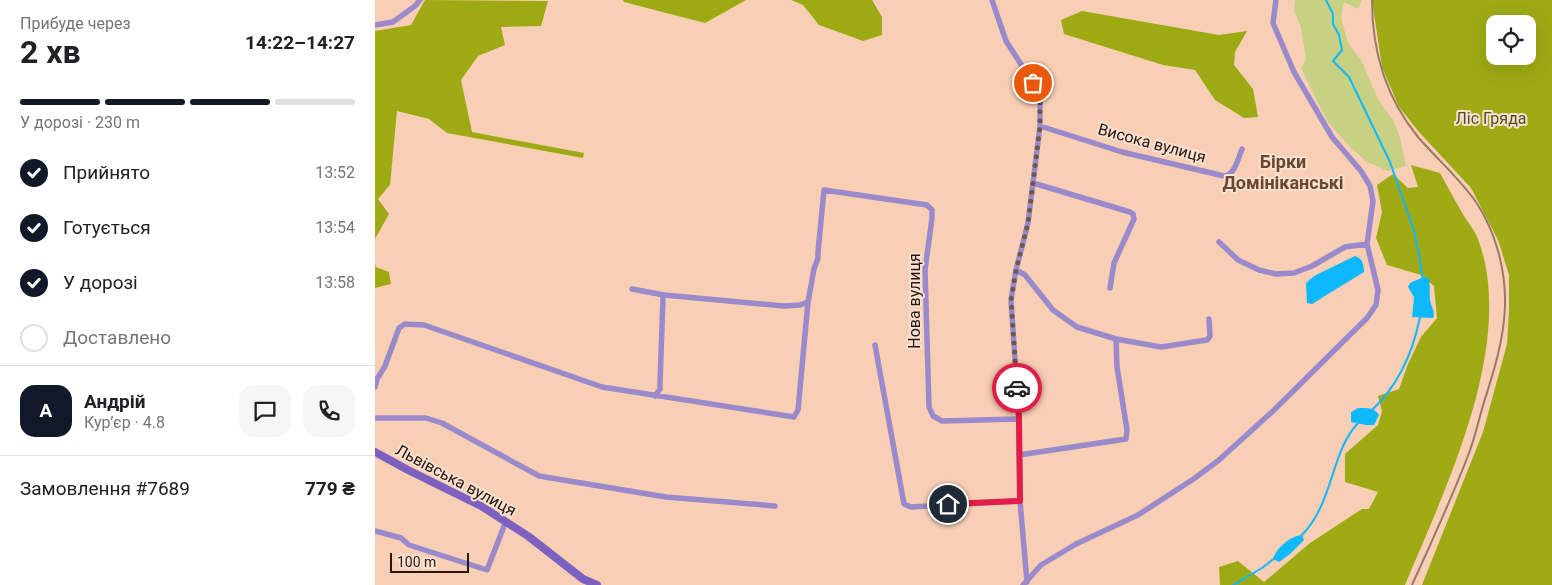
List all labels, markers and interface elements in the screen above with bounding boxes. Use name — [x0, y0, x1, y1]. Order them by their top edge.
text: Прибуде через — [20, 14, 131, 33]
map controls — [1486, 15, 1536, 65]
button: locate — [1486, 15, 1536, 65]
text: 14:22–14:27 — [245, 31, 355, 54]
text: 2 хв — [20, 33, 81, 71]
pin — [1012, 62, 1054, 104]
icon: bag — [1019, 69, 1047, 97]
park label: Ліс Гряда — [1456, 109, 1526, 128]
text: У дорозі · 230 m — [20, 113, 140, 132]
street label: Висока вулиця — [1096, 119, 1208, 167]
district label: Бірки Домініканські — [1222, 151, 1344, 193]
icon: check — [20, 159, 48, 187]
text: Прийнято — [63, 161, 150, 184]
text: 13:52 — [315, 163, 355, 182]
icon: check — [20, 214, 48, 242]
text: Готується — [63, 216, 151, 239]
text: 13:54 — [315, 218, 355, 237]
street label: Нова вулиця — [905, 253, 924, 349]
icon: check — [20, 269, 48, 297]
text: У дорозі — [63, 271, 138, 294]
text: 13:58 — [315, 273, 355, 292]
text: Доставлено — [63, 326, 171, 349]
courier — [992, 363, 1042, 413]
icon: car — [1003, 374, 1031, 402]
button: chat — [239, 385, 291, 437]
button: phone — [303, 385, 355, 437]
text: Андрій — [84, 390, 146, 413]
text: А — [40, 399, 52, 422]
text: Кур’єр · 4.8 — [84, 413, 165, 432]
street label: Львівська вулиця — [392, 440, 520, 520]
text: Замовлення #7689 — [20, 477, 190, 500]
text: 779 ₴ — [305, 477, 355, 500]
pin — [927, 483, 969, 525]
icon: home — [934, 490, 962, 518]
scale bar — [390, 550, 469, 573]
text: 100 m — [397, 554, 436, 570]

